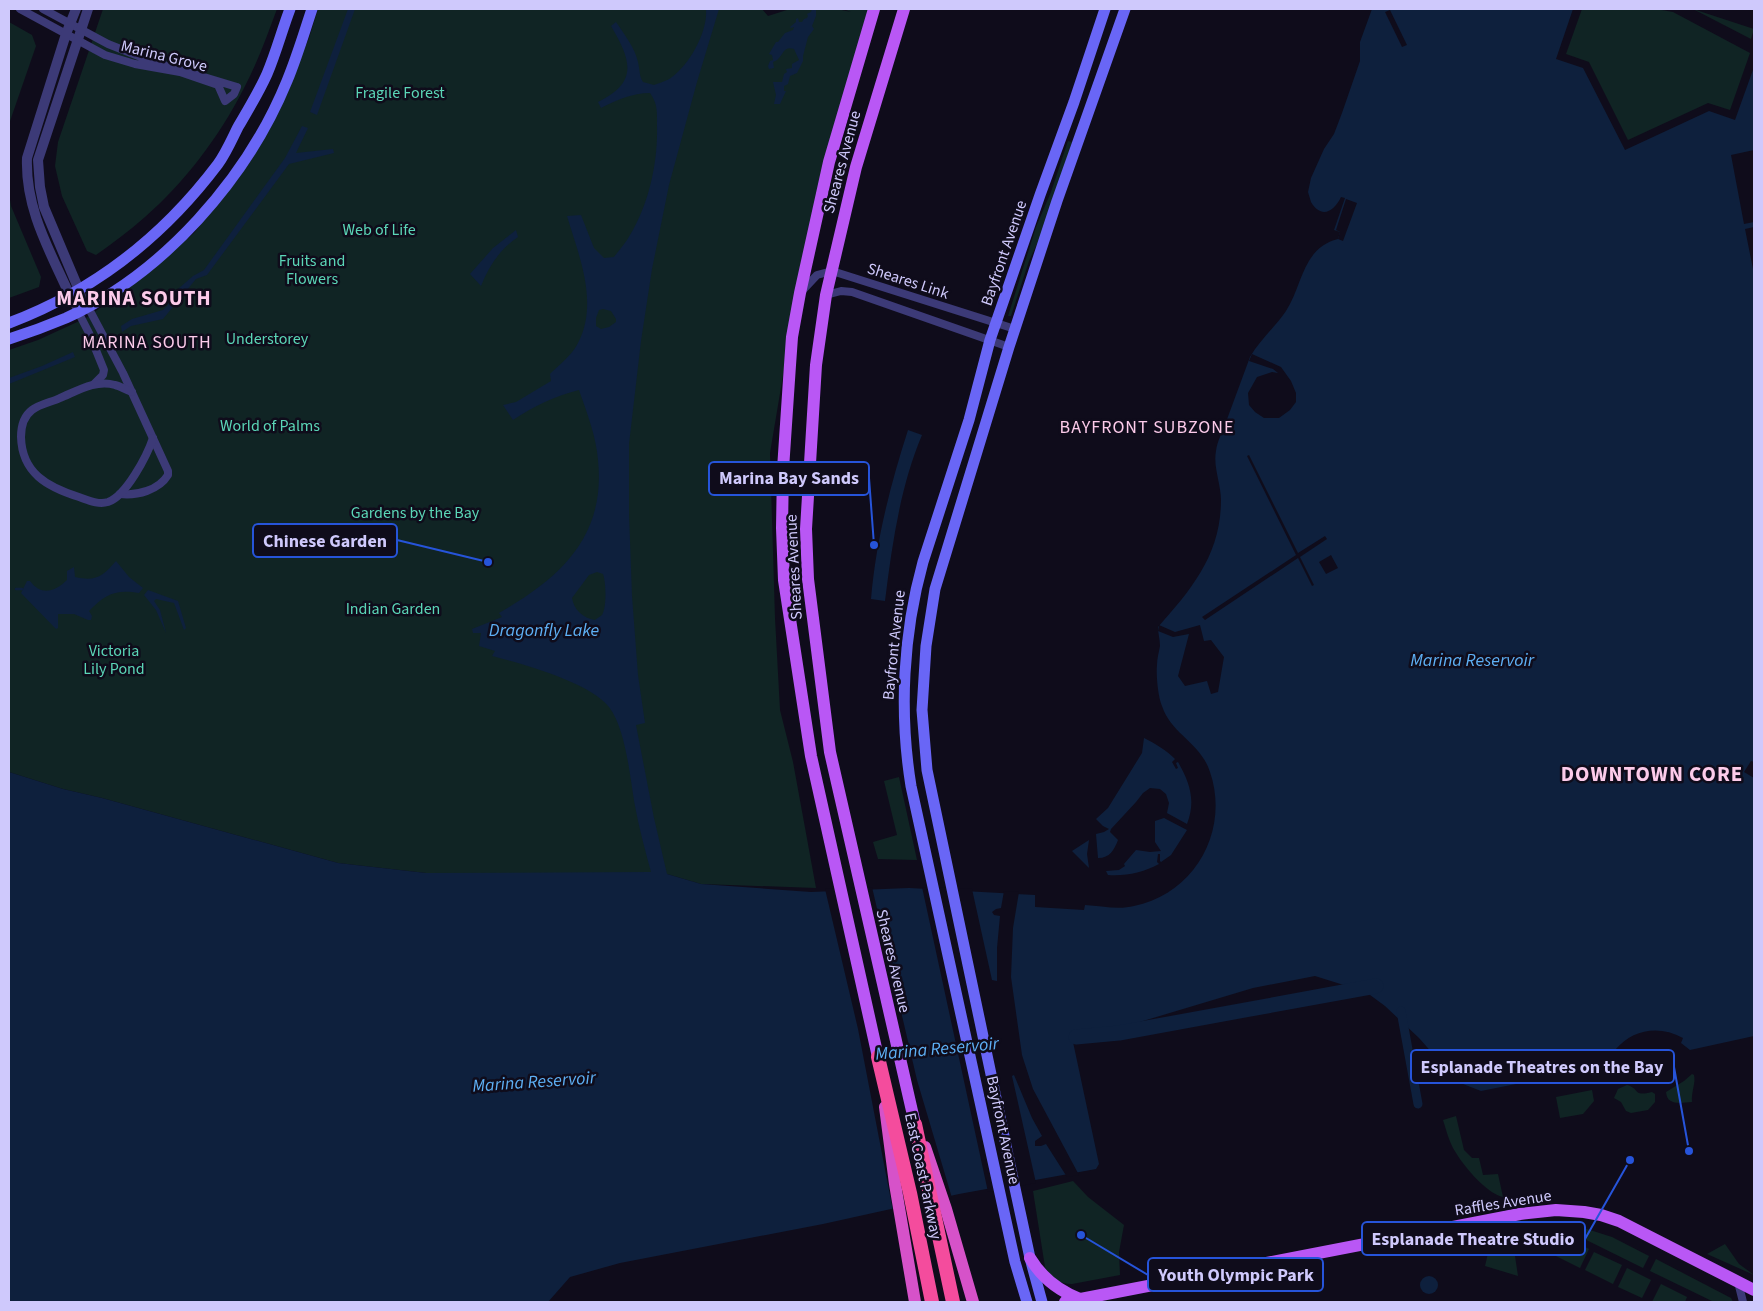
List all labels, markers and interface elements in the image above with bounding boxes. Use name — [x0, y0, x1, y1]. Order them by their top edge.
street label: Marina Grove — [118, 35, 210, 77]
park label: Fragile Forest — [355, 82, 445, 104]
street label: Sheares Avenue — [818, 108, 866, 216]
street label: Bayfront Avenue — [976, 197, 1032, 309]
park label: Web of Life — [342, 219, 416, 241]
park label: Fruits and Flowers — [279, 250, 345, 290]
street label: Sheares Link — [864, 257, 952, 305]
district label: MARINA SOUTH — [56, 283, 212, 313]
park label: Understorey — [226, 328, 309, 350]
district label: MARINA SOUTH — [82, 330, 212, 355]
park label: World of Palms — [220, 415, 320, 437]
district label: BAYFRONT SUBZONE — [1060, 415, 1234, 440]
callout: Marina Bay Sands — [709, 462, 869, 495]
text: Marina Bay Sands — [719, 466, 859, 491]
park label: Gardens by the Bay — [351, 502, 480, 524]
street label: Sheares Avenue — [780, 514, 808, 620]
callout: Chinese Garden — [253, 524, 397, 557]
text: Chinese Garden — [263, 529, 387, 554]
street label: Bayfront Avenue — [877, 589, 911, 701]
park label: Indian Garden — [346, 598, 440, 620]
water label: Dragonfly Lake — [489, 618, 600, 643]
park label: Victoria Lily Pond — [83, 640, 145, 680]
water label: Marina Reservoir — [1410, 648, 1535, 673]
district label: DOWNTOWN CORE — [1561, 759, 1743, 789]
street label: Sheares Avenue — [870, 907, 916, 1015]
water label: Marina Reservoir — [874, 1031, 1001, 1067]
callout: Esplanade Theatres on the Bay — [1411, 1050, 1674, 1083]
text: Esplanade Theatres on the Bay — [1421, 1055, 1664, 1080]
water label: Marina Reservoir — [471, 1065, 597, 1099]
street label: Bayfront Avenue — [981, 1074, 1025, 1186]
street label: East Coast Parkway — [899, 1111, 947, 1242]
street label: Raffles Avenue — [1453, 1184, 1553, 1221]
callout: Esplanade Theatre Studio — [1362, 1222, 1585, 1255]
text: Esplanade Theatre Studio — [1371, 1227, 1575, 1252]
callout: Youth Olympic Park — [1148, 1258, 1323, 1291]
text: Youth Olympic Park — [1157, 1263, 1314, 1288]

